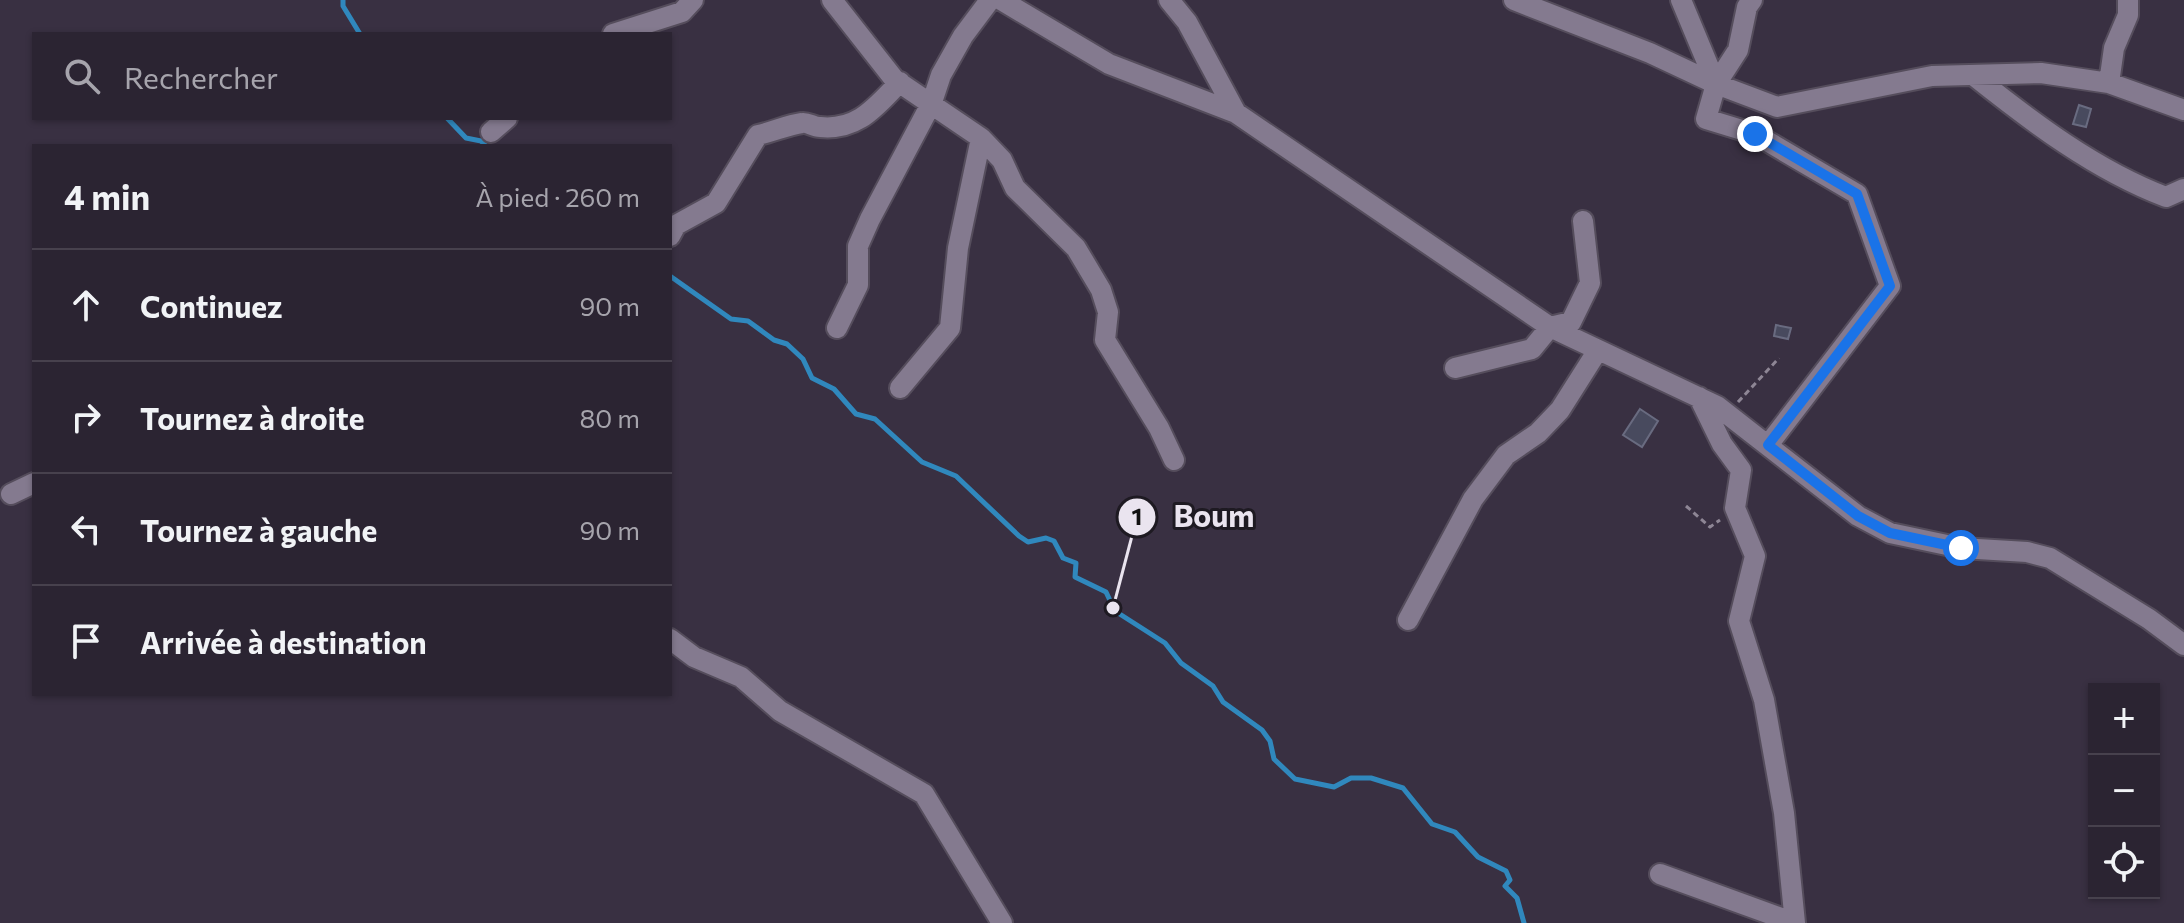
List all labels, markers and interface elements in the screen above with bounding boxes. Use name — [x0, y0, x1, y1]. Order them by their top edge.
search box — [32, 32, 672, 120]
icon: search — [60, 54, 104, 98]
text: Rechercher — [124, 58, 278, 95]
route end — [1737, 116, 1773, 152]
text: 4 min — [64, 175, 150, 217]
text: À pied · 260 m — [475, 181, 640, 212]
icon: ahead — [64, 283, 108, 327]
text: Continuez — [140, 287, 283, 324]
text: 90 m — [580, 290, 640, 321]
icon: right — [64, 395, 108, 439]
text: Tournez à droite — [140, 399, 364, 436]
text: 80 m — [580, 402, 640, 433]
callout: Boum — [1117, 490, 1270, 544]
text: Boum — [1173, 496, 1255, 533]
text: 1 — [1132, 501, 1142, 530]
icon: left — [64, 507, 108, 551]
text: Tournez à gauche — [140, 511, 377, 548]
text: 90 m — [580, 514, 640, 545]
route start — [1943, 530, 1979, 566]
icon: arrive — [64, 619, 108, 663]
text: Arrivée à destination — [140, 623, 427, 660]
map controls — [2088, 683, 2160, 899]
button: + — [2088, 683, 2160, 755]
button: − — [2088, 755, 2160, 827]
button: locate — [2088, 827, 2160, 899]

